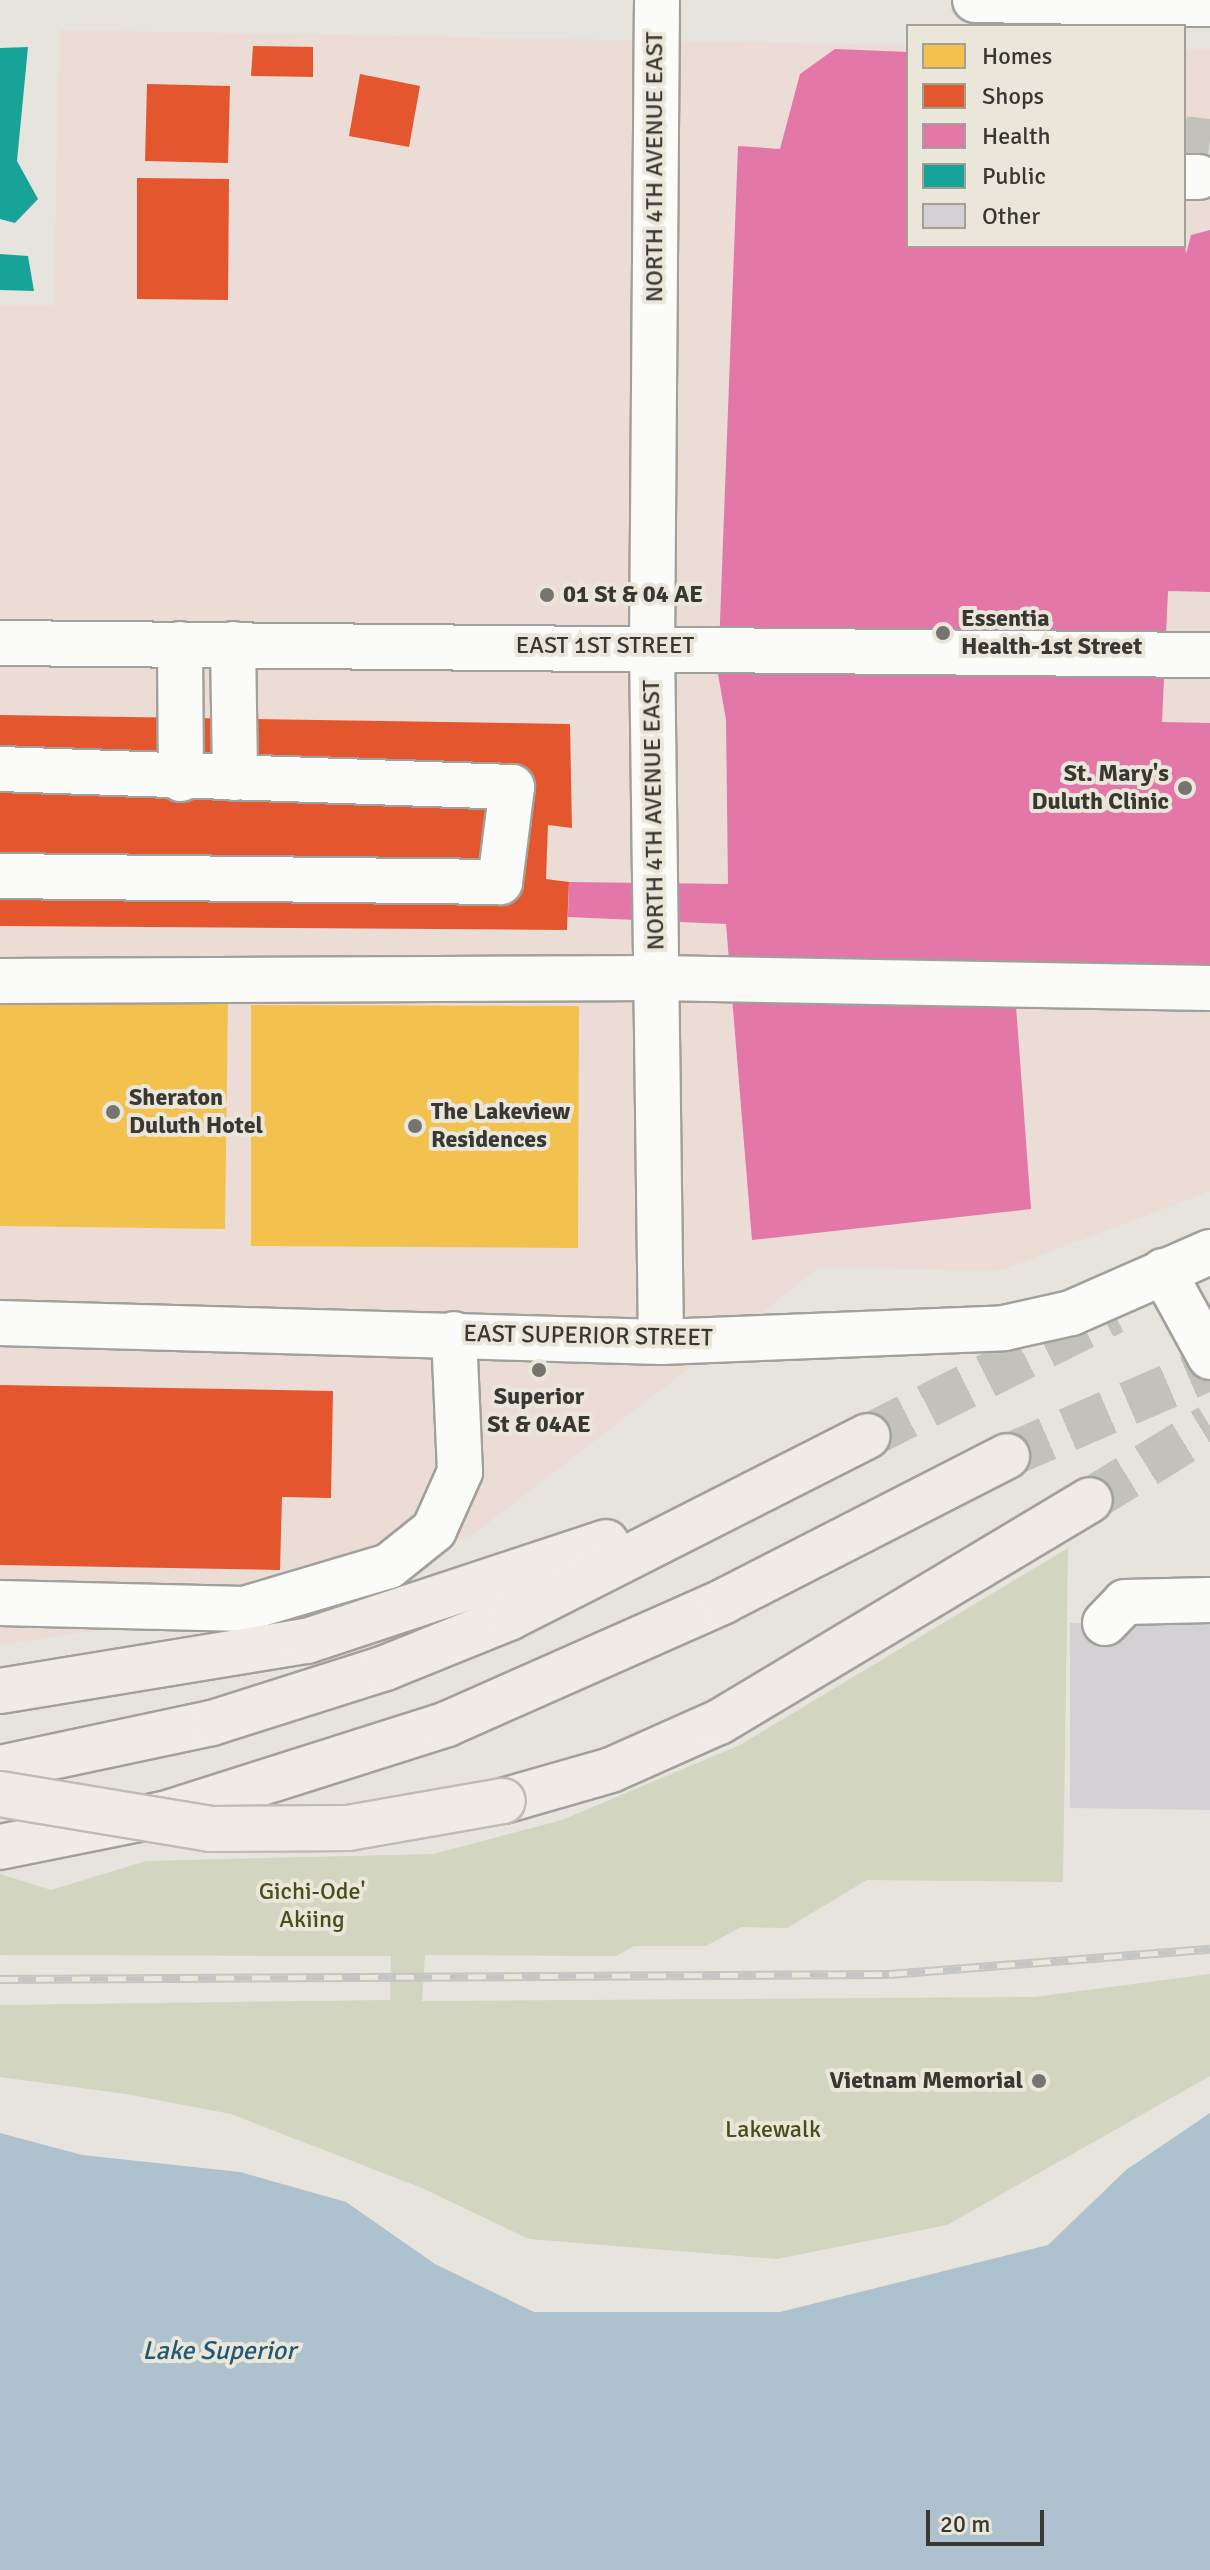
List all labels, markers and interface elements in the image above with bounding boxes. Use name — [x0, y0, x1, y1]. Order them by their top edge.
legend — [906, 24, 1186, 248]
street label: NORTH 4TH AVENUE EAST — [641, 32, 669, 302]
text: Homes — [982, 41, 1052, 71]
text: Shops — [982, 81, 1044, 111]
text: Health — [982, 121, 1051, 151]
text: Public — [982, 161, 1046, 191]
text: Other — [982, 201, 1040, 231]
place label: 01 St & 04 AE — [563, 581, 703, 609]
marker: 01 St & 04 AE — [538, 586, 556, 604]
place label: Essentia Health-1st Street — [961, 605, 1142, 661]
marker: Essentia Health-1st Street — [932, 622, 954, 644]
street label: EAST 1ST STREET — [516, 632, 694, 660]
street label: NORTH 4TH AVENUE EAST — [637, 679, 671, 951]
place label: St. Mary's Duluth Clinic — [1031, 760, 1169, 816]
marker: St. Mary's Duluth Clinic — [1176, 779, 1194, 797]
place label: Sheraton Duluth Hotel — [129, 1084, 263, 1140]
place label: The Lakeview Residences — [431, 1098, 570, 1154]
marker: Sheraton Duluth Hotel — [104, 1103, 122, 1121]
marker: The Lakeview Residences — [406, 1117, 424, 1135]
street label: EAST SUPERIOR STREET — [463, 1319, 713, 1353]
marker: Superior St & 04AE — [530, 1361, 548, 1379]
place label: Superior St & 04AE — [487, 1383, 591, 1439]
park label: Gichi-Ode' Akiing — [259, 1878, 365, 1934]
place label: Vietnam Memorial — [829, 2067, 1023, 2095]
marker: Vietnam Memorial — [1030, 2072, 1048, 2090]
park label: Lakewalk — [725, 2116, 821, 2144]
water label: Lake Superior — [142, 2336, 296, 2368]
scale bar — [930, 2494, 1048, 2544]
text: 20 m — [940, 2509, 990, 2539]

